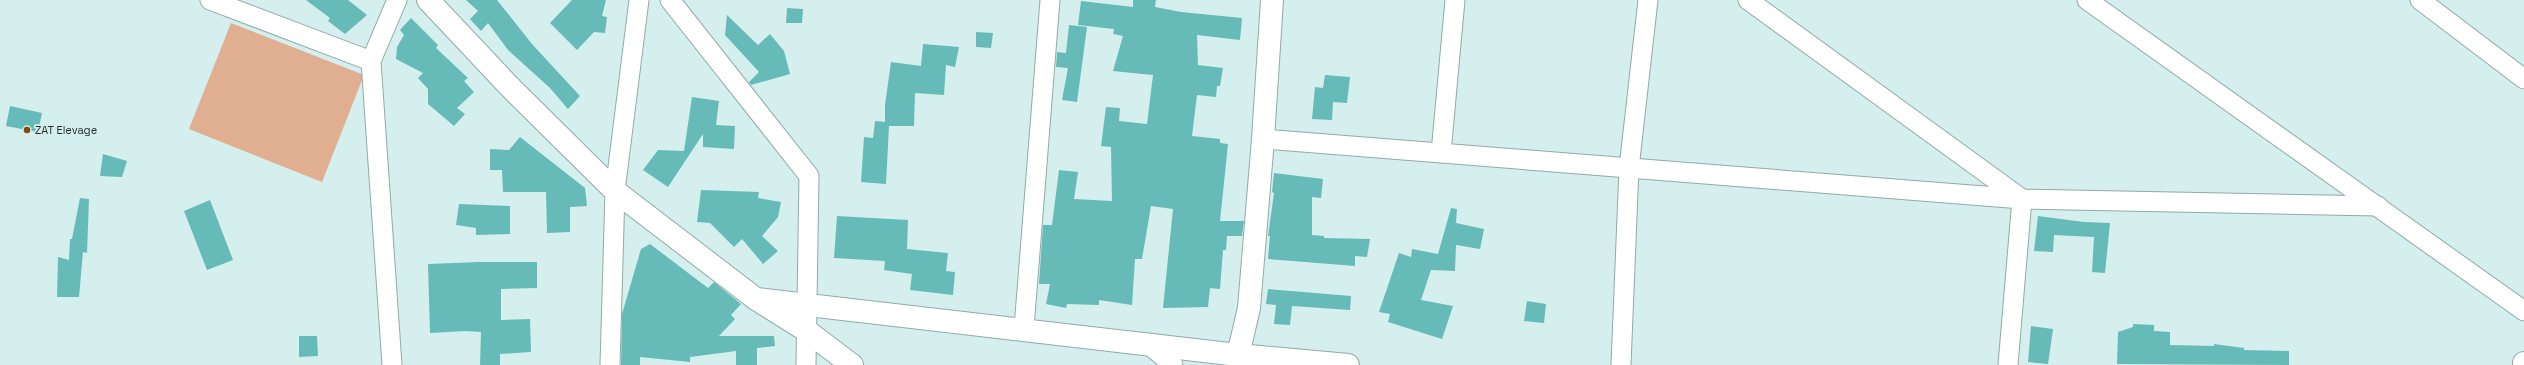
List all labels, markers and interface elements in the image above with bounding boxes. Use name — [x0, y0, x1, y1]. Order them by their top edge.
place label: ZAT Elevage — [35, 123, 97, 137]
marker: ZAT Elevage — [22, 125, 32, 135]

